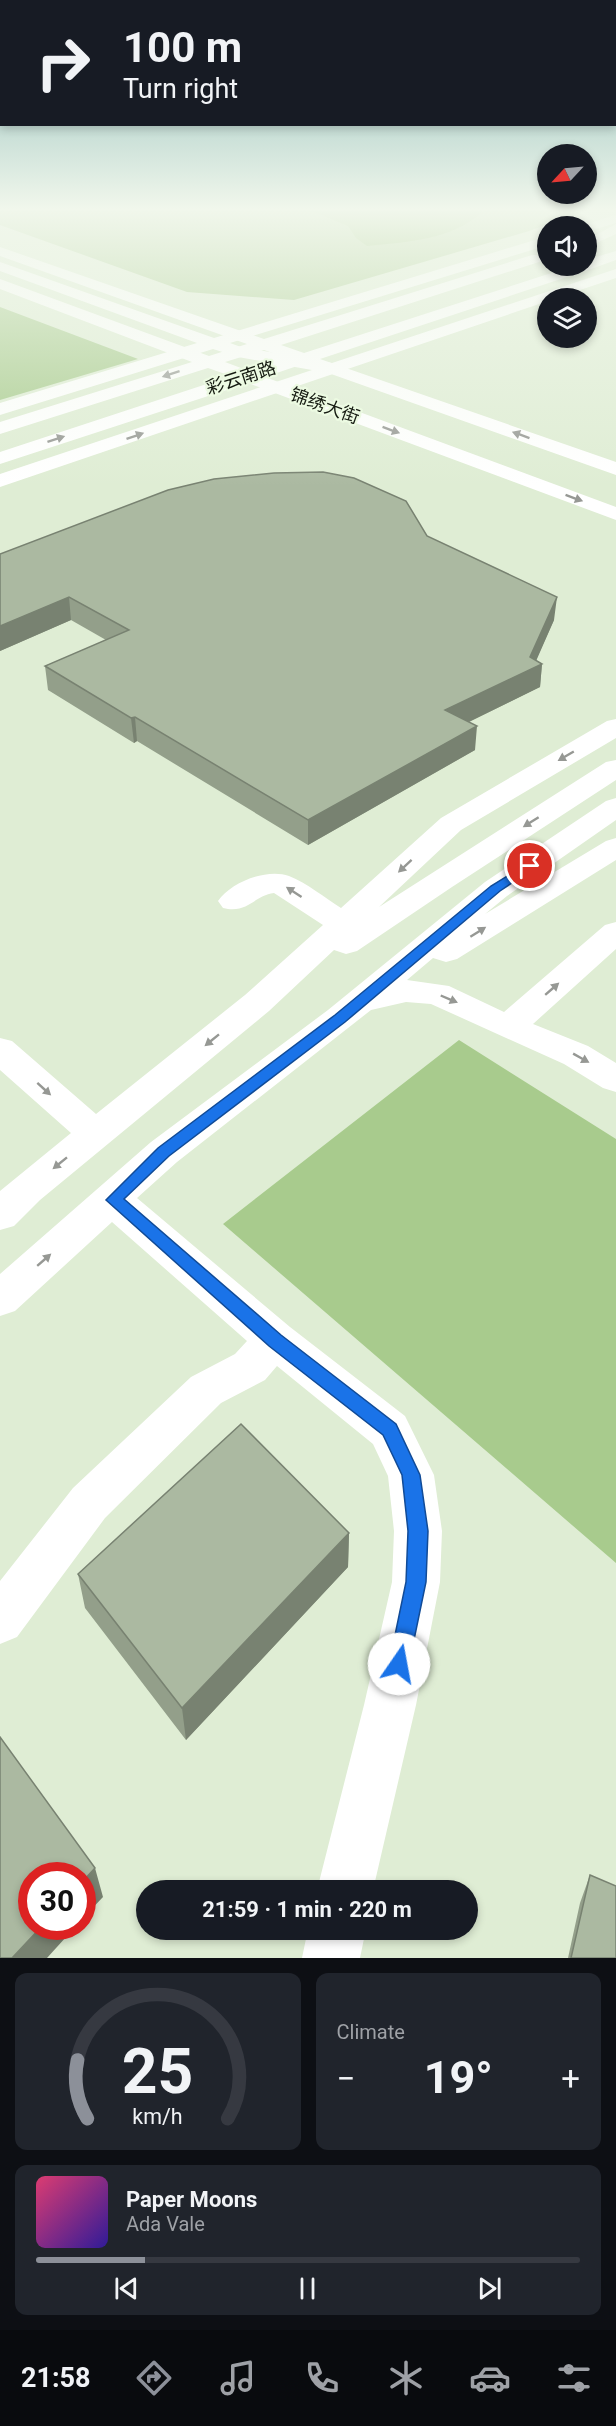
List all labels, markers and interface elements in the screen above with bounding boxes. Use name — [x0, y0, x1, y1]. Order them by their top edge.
text: 100 m — [123, 23, 242, 72]
icon: right — [24, 24, 102, 102]
text: Turn right — [123, 73, 238, 105]
north arrow — [537, 144, 597, 204]
map controls — [537, 144, 597, 348]
button: sound — [537, 216, 597, 276]
button: layers — [537, 288, 597, 348]
street label: 彩云南路 — [203, 356, 278, 399]
one-way arrow — [162, 369, 180, 379]
street label: 锦绣大街 — [288, 383, 363, 428]
one-way arrow — [382, 426, 400, 435]
one-way arrow — [126, 430, 144, 440]
one-way arrow — [512, 430, 530, 439]
one-way arrow — [47, 434, 65, 444]
one-way arrow — [565, 494, 583, 504]
one-way arrow — [558, 751, 574, 762]
one-way arrow — [523, 816, 539, 827]
pin — [504, 840, 555, 891]
icon: arrive — [513, 849, 546, 882]
one-way arrow — [398, 859, 413, 873]
one-way arrow — [286, 887, 302, 898]
one-way arrow — [470, 927, 487, 938]
one-way arrow — [544, 982, 559, 996]
one-way arrow — [440, 994, 458, 1004]
one-way arrow — [204, 1033, 219, 1046]
one-way arrow — [573, 1053, 589, 1064]
one-way arrow — [36, 1082, 51, 1095]
one-way arrow — [52, 1156, 68, 1169]
one-way arrow — [36, 1254, 52, 1267]
position arrow — [367, 1632, 431, 1696]
speed limit sign: 30 — [18, 1862, 96, 1940]
text: 21:59 · 1 min · 220 m — [202, 1897, 412, 1922]
text: Climate — [337, 2020, 405, 2044]
text: 25 — [122, 2035, 194, 2108]
text: 19° — [424, 2051, 493, 2104]
text: − — [337, 2059, 355, 2098]
text: + — [561, 2059, 580, 2098]
text: km/h — [133, 2104, 183, 2129]
text: Paper Moons — [126, 2187, 257, 2212]
text: Ada Vale — [126, 2212, 205, 2236]
icon: previous — [110, 2272, 143, 2305]
icon: pause — [291, 2272, 324, 2305]
icon: next — [473, 2272, 506, 2305]
icon: directions — [133, 2357, 175, 2399]
icon: music — [217, 2357, 259, 2399]
icon: phone — [301, 2357, 343, 2399]
icon: climate — [385, 2357, 427, 2399]
icon: car — [469, 2357, 511, 2399]
icon: filters — [553, 2357, 595, 2399]
text: 21:58 — [21, 2362, 91, 2394]

